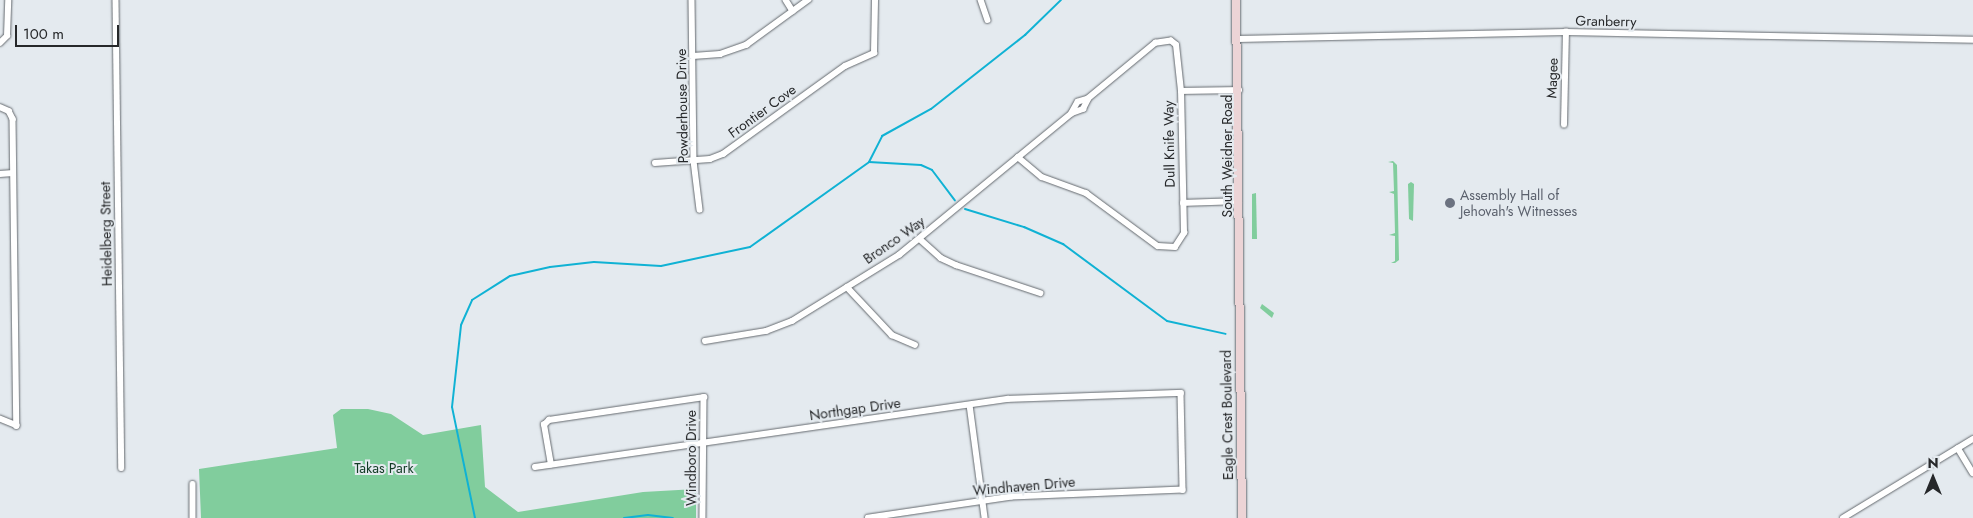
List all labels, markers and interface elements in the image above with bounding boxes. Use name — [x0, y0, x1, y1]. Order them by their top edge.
street label: Granberry — [1575, 12, 1637, 30]
scale bar — [18, 15, 121, 47]
text: 100 m — [23, 23, 64, 45]
street label: Powderhouse Drive — [673, 49, 691, 163]
street label: Magee — [1543, 57, 1561, 99]
street label: Frontier Cove — [725, 81, 799, 141]
street label: South Weidner Road — [1219, 95, 1235, 217]
street label: Dull Knife Way — [1160, 100, 1178, 188]
street label: Heidelberg Street — [97, 182, 115, 286]
place label: Assembly Hall of Jehovah's Witnesses — [1460, 187, 1577, 220]
marker: Assembly Hall of Jehovah's Witnesses — [1444, 197, 1456, 209]
street label: Bronco Way — [860, 213, 928, 267]
street label: Eagle Crest Boulevard — [1217, 350, 1237, 480]
street label: Northgap Drive — [808, 394, 902, 424]
street label: Windboro Drive — [683, 410, 699, 506]
north arrow — [1908, 453, 1958, 503]
text: N — [1927, 453, 1939, 473]
park label: Takas Park — [354, 460, 414, 476]
street label: Windhaven Drive — [972, 473, 1076, 499]

